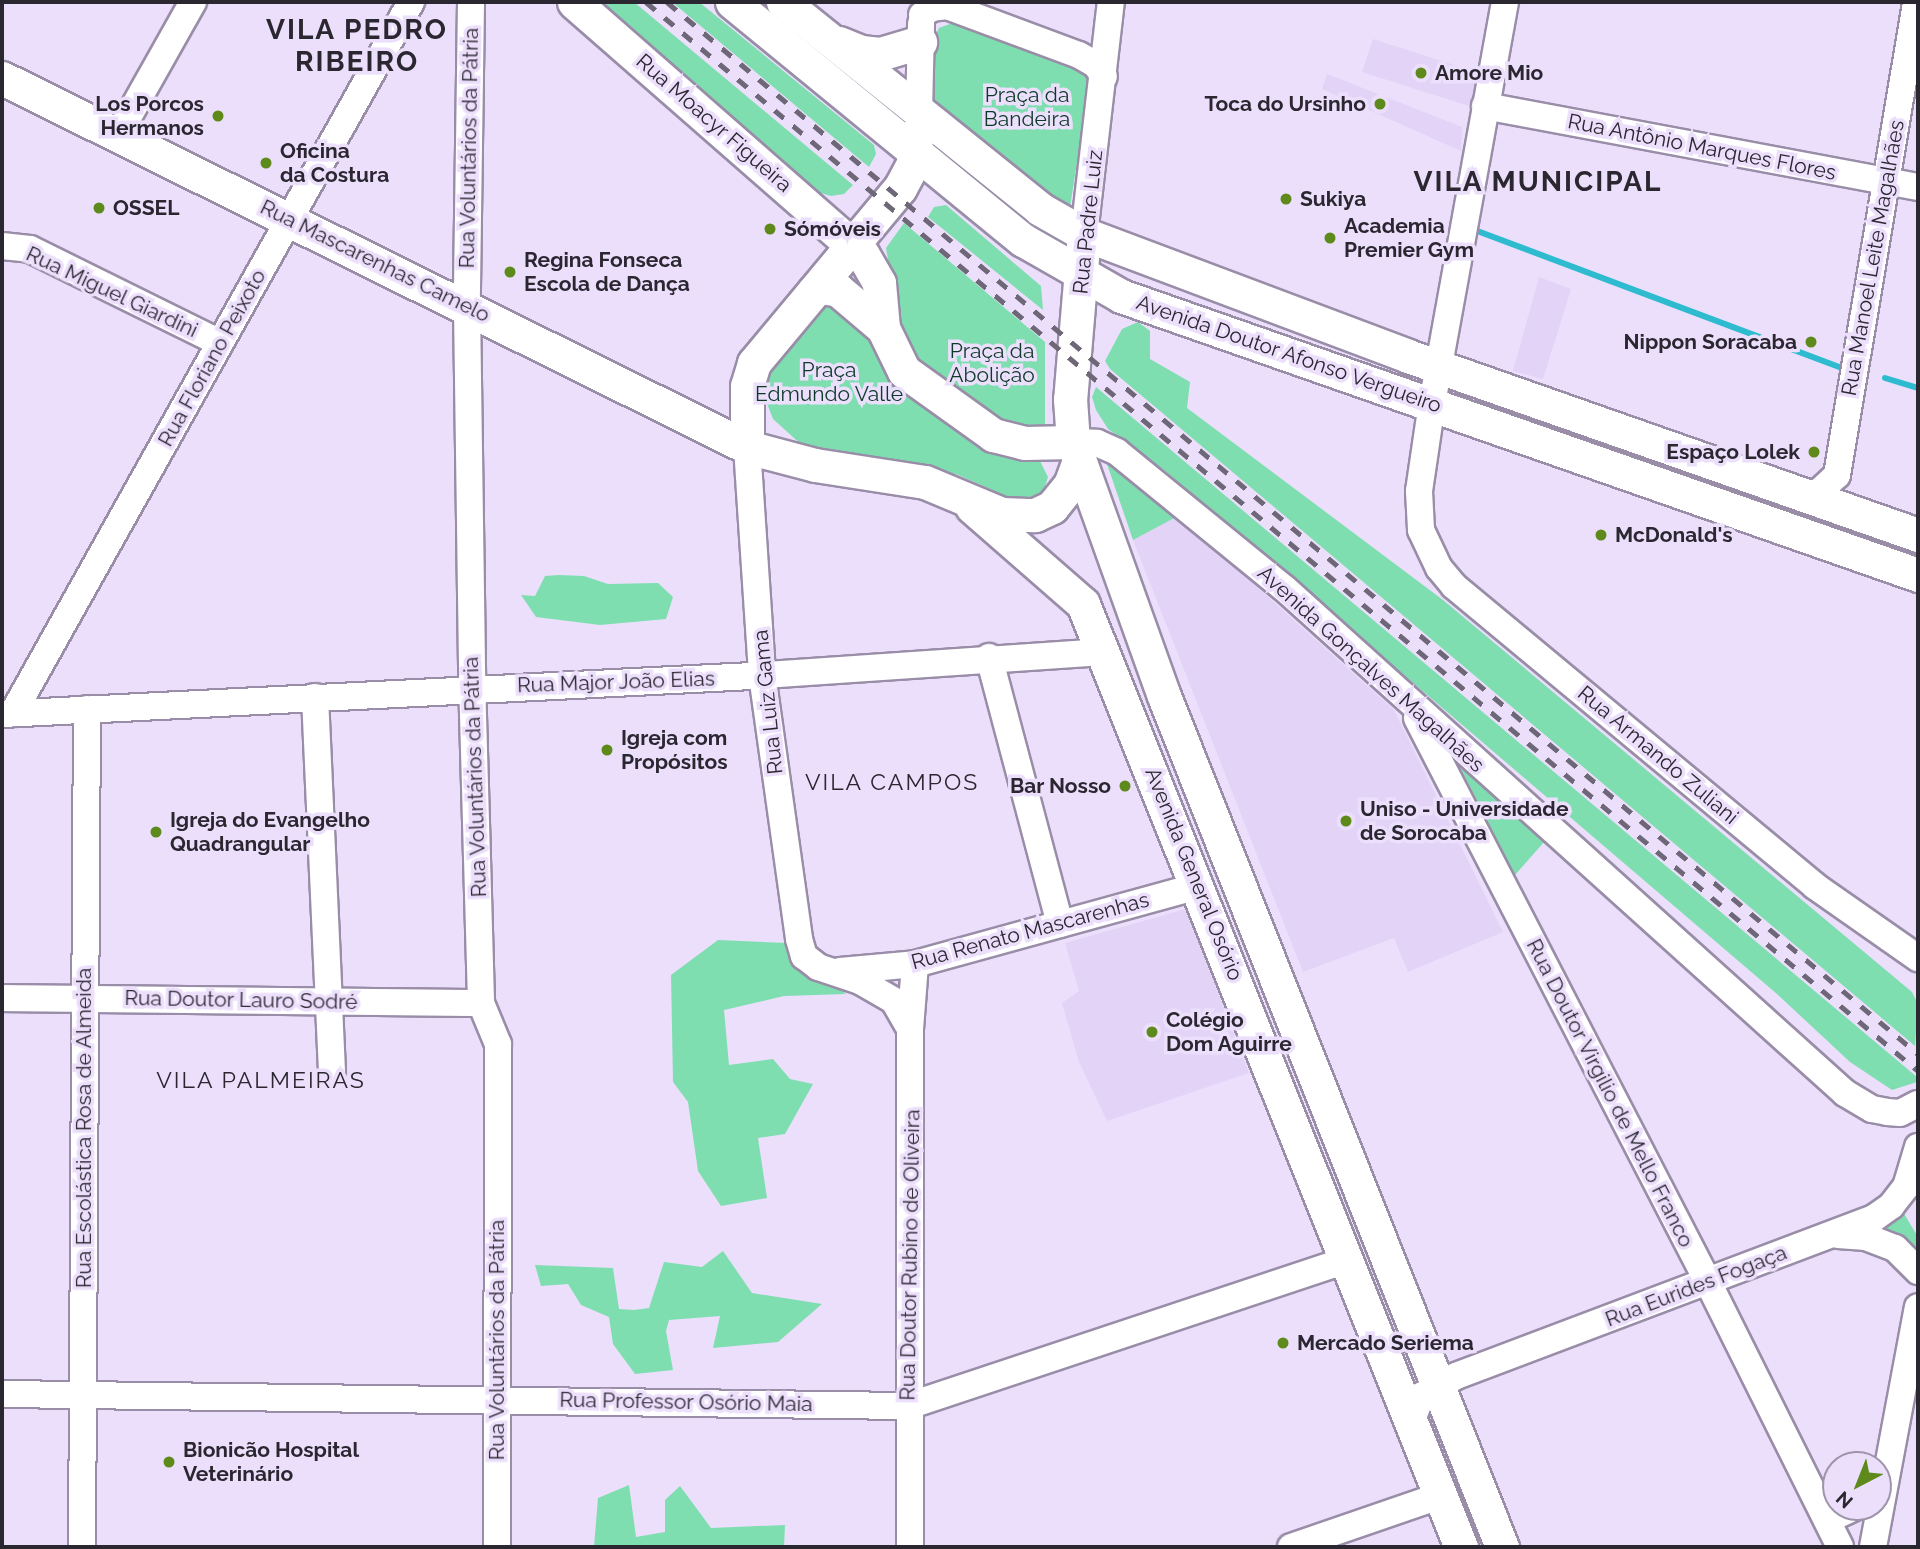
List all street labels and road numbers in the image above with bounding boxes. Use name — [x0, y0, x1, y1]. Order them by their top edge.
street label: Rua Voluntários da Pátria — [454, 27, 484, 269]
street label: Rua Moacyr Figueira — [631, 48, 797, 198]
street label: Rua Antônio Marques Flores — [1565, 109, 1839, 185]
street label: Rua Manoel Leite Magalhães — [1836, 118, 1910, 398]
street label: Rua Padre Luiz — [1068, 149, 1108, 295]
street label: Rua Mascarenhas Camelo — [256, 194, 494, 328]
street label: Rua Miguel Giardini — [22, 241, 202, 343]
street label: Rua Floriano Peixoto — [153, 265, 271, 451]
street label: Avenida Doutor Afonso Vergueiro — [1132, 290, 1446, 418]
street label: Avenida Gonçalves Magalhães — [1253, 561, 1489, 777]
street label: Rua Luiz Gama — [748, 629, 788, 775]
street label: Rua Voluntários da Pátria — [458, 656, 492, 898]
street label: Rua Major João Elias — [516, 666, 716, 698]
street label: Rua Armando Zuliani — [1572, 680, 1744, 830]
street label: Avenida General Osório — [1140, 764, 1248, 984]
street label: Rua Renato Mascarenhas — [908, 887, 1152, 975]
street label: Rua Doutor Virgilio de Mello Franco — [1521, 934, 1699, 1252]
street label: Rua Escolástica Rosa de Almeida — [71, 967, 97, 1289]
street label: Rua Doutor Lauro Sodré — [124, 985, 358, 1015]
street label: Rua Doutor Rubino de Oliveira — [895, 1109, 925, 1401]
street label: Rua Voluntários da Pátria — [484, 1219, 510, 1461]
street label: Rua Eurides Fogaça — [1602, 1240, 1790, 1332]
street label: Rua Professor Osório Maia — [559, 1387, 813, 1417]

